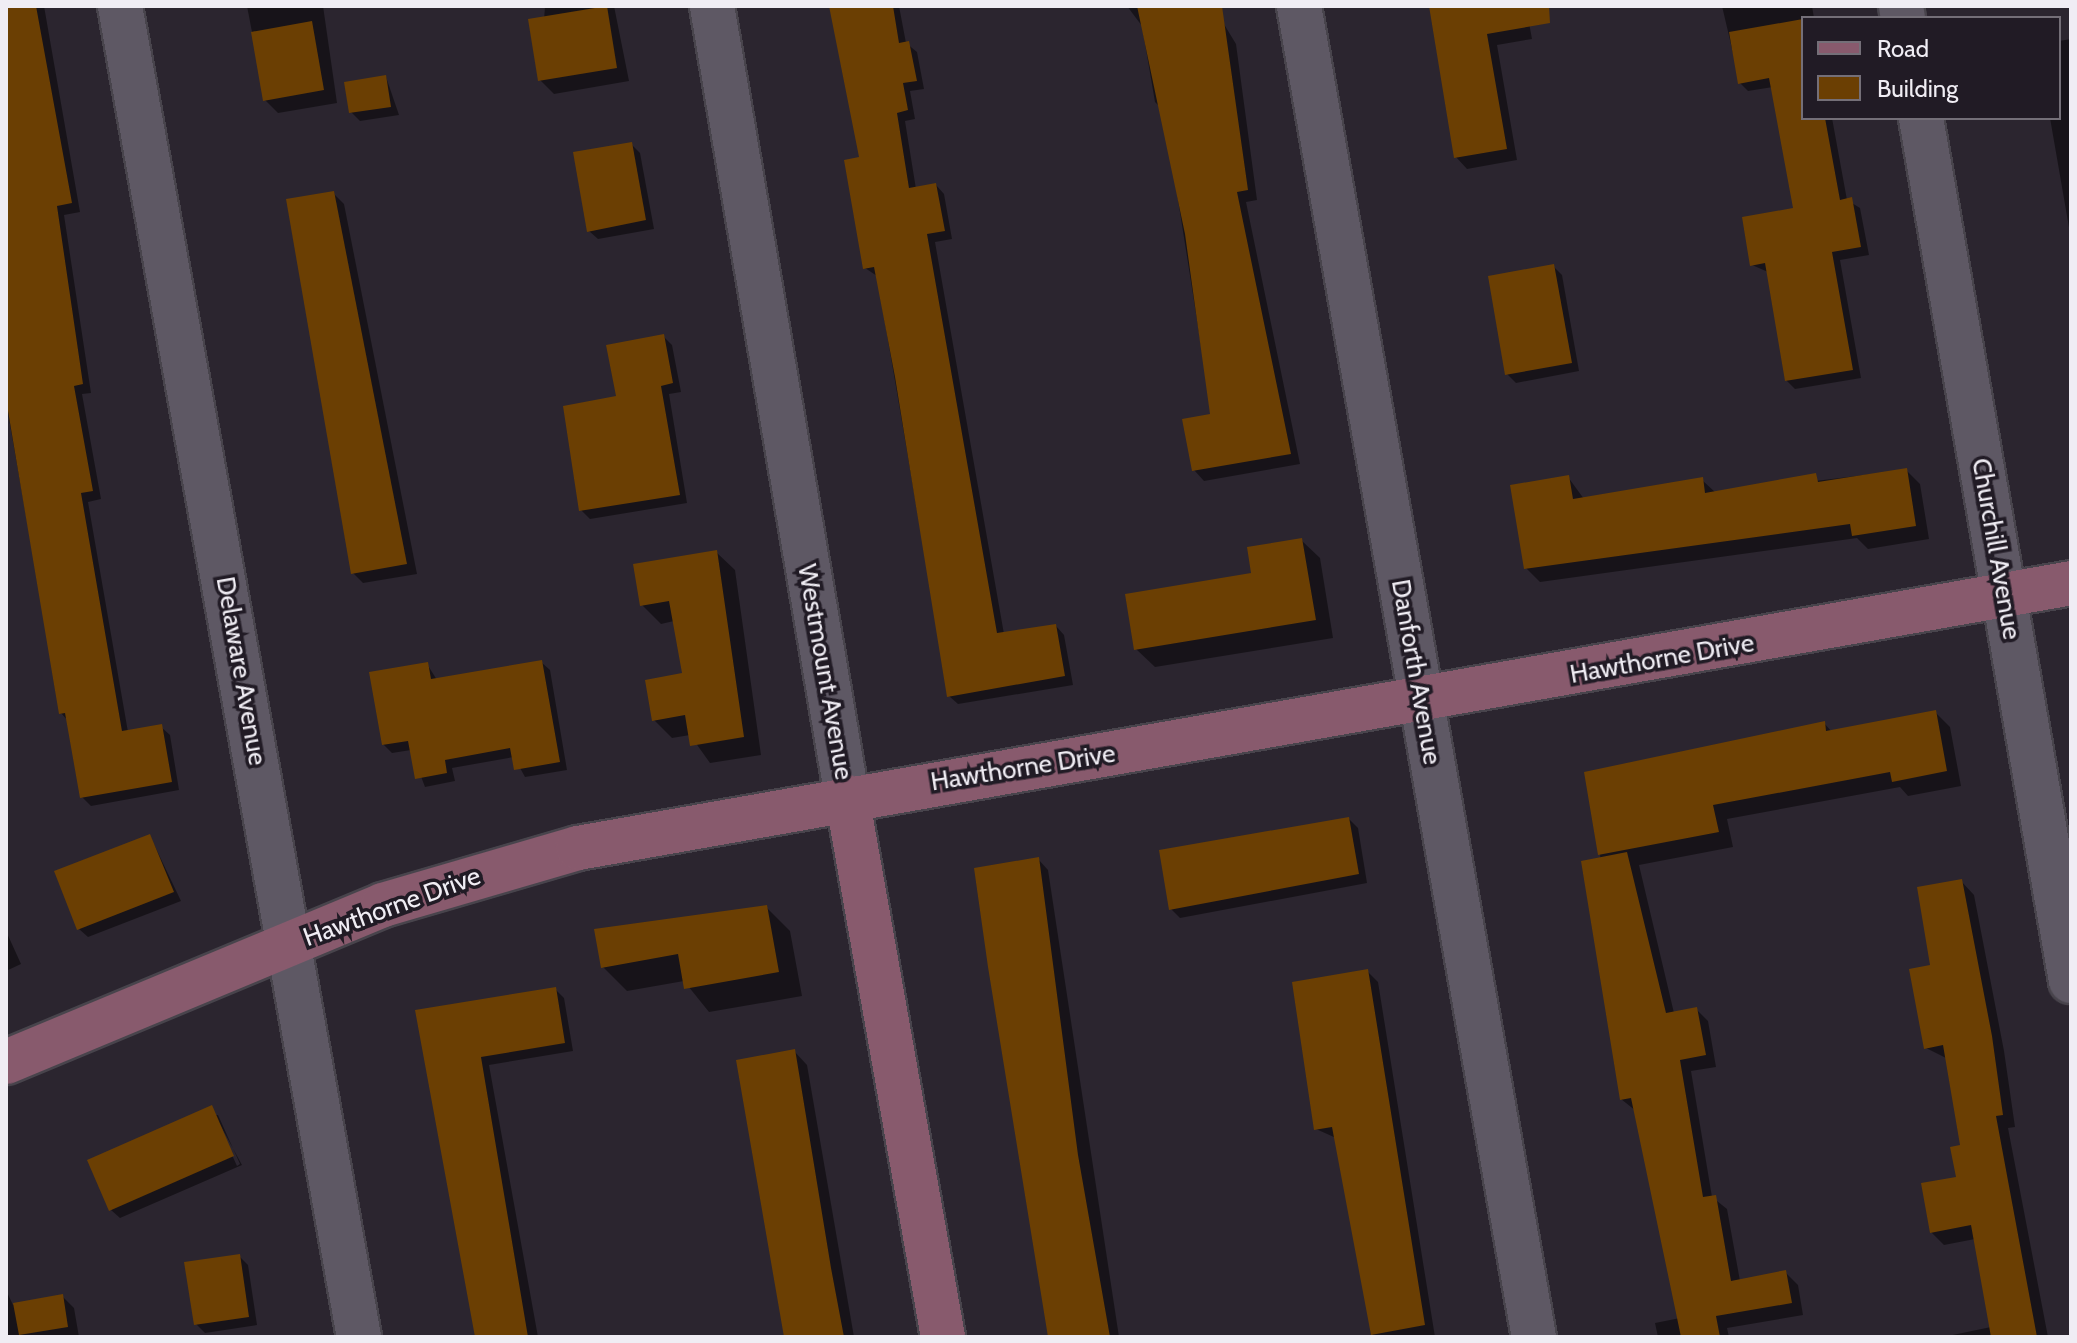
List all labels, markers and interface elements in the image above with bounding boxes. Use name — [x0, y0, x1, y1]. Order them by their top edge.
legend — [1801, 16, 2061, 120]
text: Road — [1877, 34, 1929, 63]
text: Building — [1877, 74, 1958, 103]
street label: Churchill Avenue — [1965, 456, 2027, 642]
street label: Westmount Avenue — [791, 562, 859, 782]
street label: Delaware Avenue — [209, 574, 273, 768]
street label: Danforth Avenue — [1384, 577, 1448, 767]
street label: Hawthorne Drive — [1567, 627, 1757, 691]
street label: Hawthorne Drive — [928, 738, 1118, 798]
street label: Hawthorne Drive — [299, 860, 485, 954]

